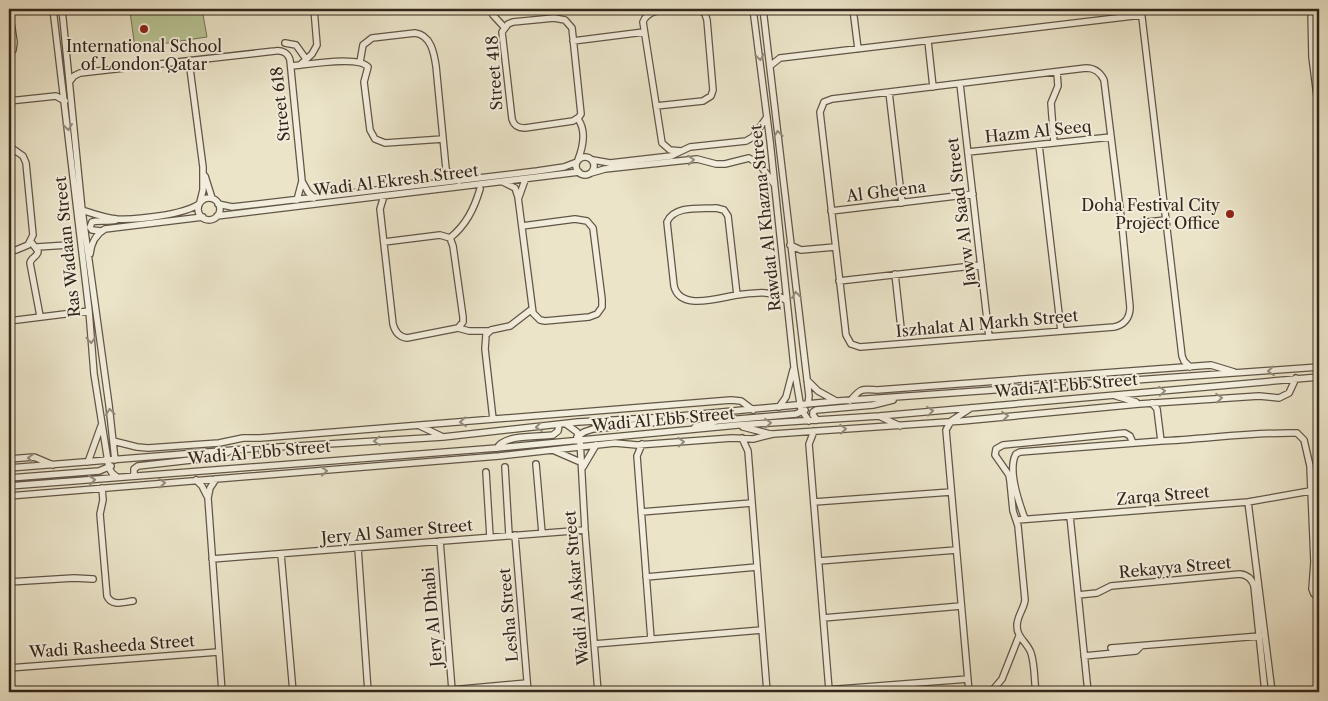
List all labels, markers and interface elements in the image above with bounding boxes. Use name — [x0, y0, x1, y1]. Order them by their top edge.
marker: International School of London Qatar — [138, 23, 150, 35]
street label: Street 418 — [481, 35, 507, 111]
place label: International School of London Qatar — [66, 36, 222, 74]
one-way arrow — [754, 53, 764, 61]
street label: Street 618 — [266, 66, 294, 142]
street label: Hazm Al Seeq — [984, 115, 1092, 147]
one-way arrow — [62, 123, 73, 131]
street label: Rawdat Al Khazna Street — [745, 123, 785, 312]
one-way arrow — [773, 129, 784, 137]
street label: Jaww Al Saad Street — [942, 136, 980, 290]
one-way arrow — [688, 154, 696, 165]
street label: Wadi Al Ekresh Street — [311, 160, 480, 200]
street label: Ras Wadaan Street — [50, 175, 84, 318]
street label: Al Gheena — [844, 176, 928, 206]
place label: Doha Festival City Project Office — [1081, 195, 1221, 233]
marker: Doha Festival City Project Office — [1224, 208, 1236, 220]
one-way arrow — [791, 291, 802, 299]
street label: Iszhalat Al Markh Street — [895, 305, 1079, 341]
one-way arrow — [86, 337, 97, 345]
one-way arrow — [1266, 365, 1274, 376]
street label: Wadi Al Ebb Street — [993, 369, 1139, 401]
one-way arrow — [1158, 385, 1166, 396]
one-way arrow — [1215, 393, 1223, 404]
street label: Wadi Al Ebb Street — [590, 403, 736, 435]
one-way arrow — [926, 406, 934, 417]
one-way arrow — [105, 408, 116, 416]
one-way arrow — [1001, 411, 1009, 422]
one-way arrow — [459, 416, 467, 427]
one-way arrow — [764, 418, 772, 429]
one-way arrow — [535, 421, 543, 432]
one-way arrow — [839, 424, 847, 435]
street label: Wadi Al Ebb Street — [186, 436, 332, 468]
one-way arrow — [373, 436, 381, 447]
one-way arrow — [678, 436, 686, 447]
one-way arrow — [27, 453, 35, 463]
one-way arrow — [320, 466, 328, 477]
one-way arrow — [89, 474, 97, 485]
one-way arrow — [158, 478, 166, 489]
street label: Zarqa Street — [1116, 481, 1211, 509]
street label: Wadi Al Askar Street — [559, 509, 593, 667]
street label: Jery Al Samer Street — [317, 514, 474, 548]
street label: Rekayya Street — [1118, 552, 1232, 582]
street label: Jery Al Dhabi — [418, 566, 447, 671]
street label: Lesha Street — [494, 567, 522, 663]
street label: Wadi Rasheeda Street — [27, 630, 196, 662]

